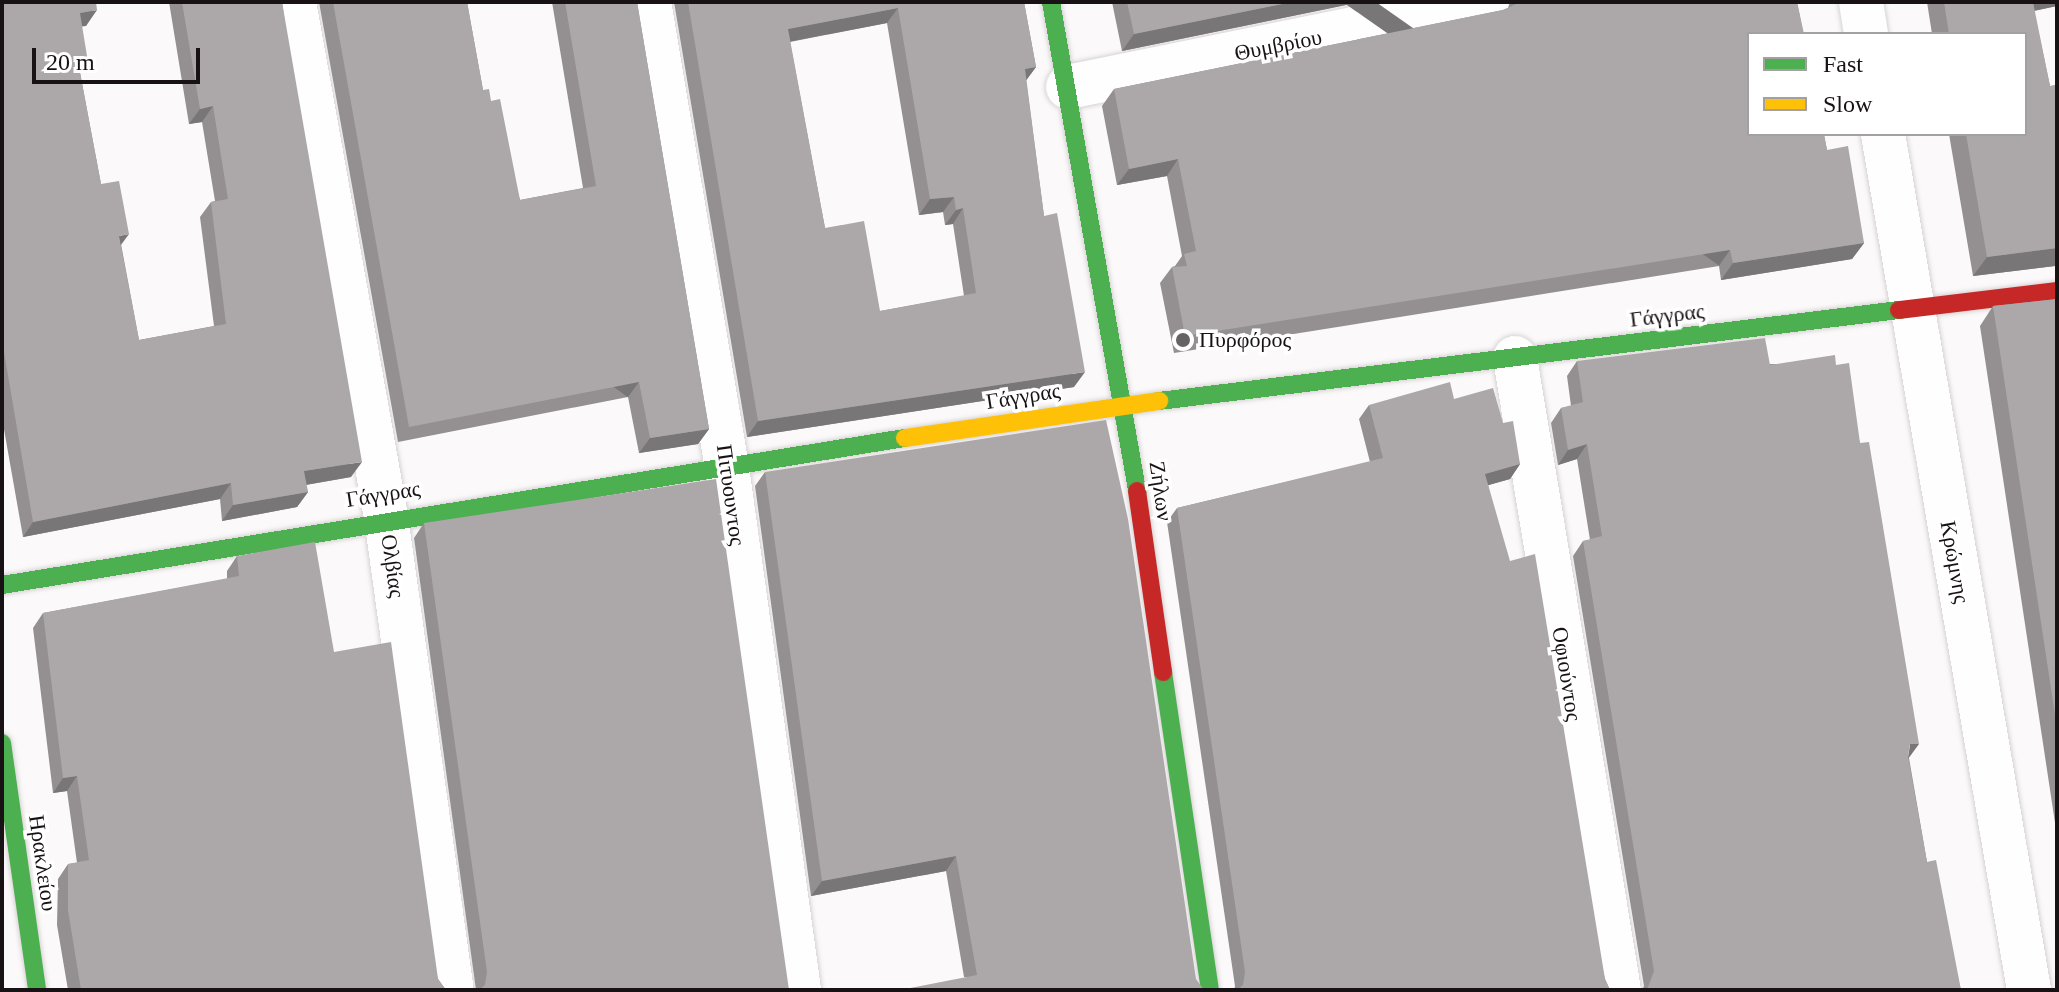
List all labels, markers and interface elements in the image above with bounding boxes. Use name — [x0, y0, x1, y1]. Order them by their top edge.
street label: Θυμβρίου — [1232, 24, 1324, 66]
scale bar — [36, 32, 204, 82]
legend — [1747, 32, 2027, 136]
text: 20 m — [46, 49, 95, 75]
text: Fast — [1823, 51, 1863, 77]
text: Slow — [1823, 91, 1872, 117]
street label: Γάγγρας — [1628, 297, 1706, 333]
place label: Πυρφόρος — [1199, 327, 1291, 353]
marker: Πυρφόρος — [1174, 331, 1192, 349]
street label: Γάγγρας — [984, 377, 1062, 415]
street label: Πιτυουντος — [711, 443, 751, 547]
street label: Ζήλων — [1144, 459, 1178, 523]
street label: Γάγγρας — [344, 475, 422, 513]
street label: Κρώμνης — [1935, 519, 1975, 605]
street label: Ολβίας — [375, 533, 411, 599]
street label: Οφιούντος — [1547, 625, 1587, 723]
street label: Ηρακλείου — [23, 813, 63, 913]

